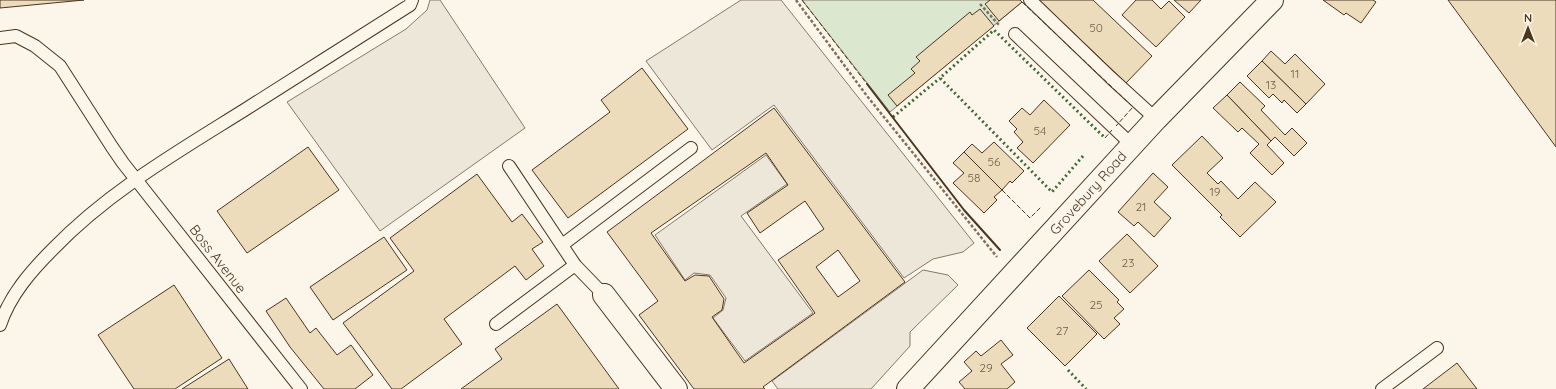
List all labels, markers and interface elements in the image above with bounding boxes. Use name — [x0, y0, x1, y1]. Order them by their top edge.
north arrow — [1508, 8, 1548, 48]
text: N — [1524, 11, 1532, 25]
house number: 50 — [1089, 20, 1103, 35]
house number: 11 — [1291, 66, 1299, 81]
house number: 13 — [1266, 77, 1276, 92]
house number: 54 — [1034, 123, 1046, 138]
street label: Grovebury Road — [1046, 147, 1130, 239]
house number: 56 — [988, 154, 1001, 169]
house number: 58 — [967, 170, 981, 185]
house number: 19 — [1209, 184, 1221, 199]
house number: 21 — [1135, 199, 1147, 214]
street label: Boss Avenue — [186, 221, 251, 297]
house number: 23 — [1122, 255, 1134, 270]
house number: 25 — [1089, 297, 1103, 312]
house number: 27 — [1056, 323, 1068, 338]
house number: 29 — [979, 360, 993, 375]

